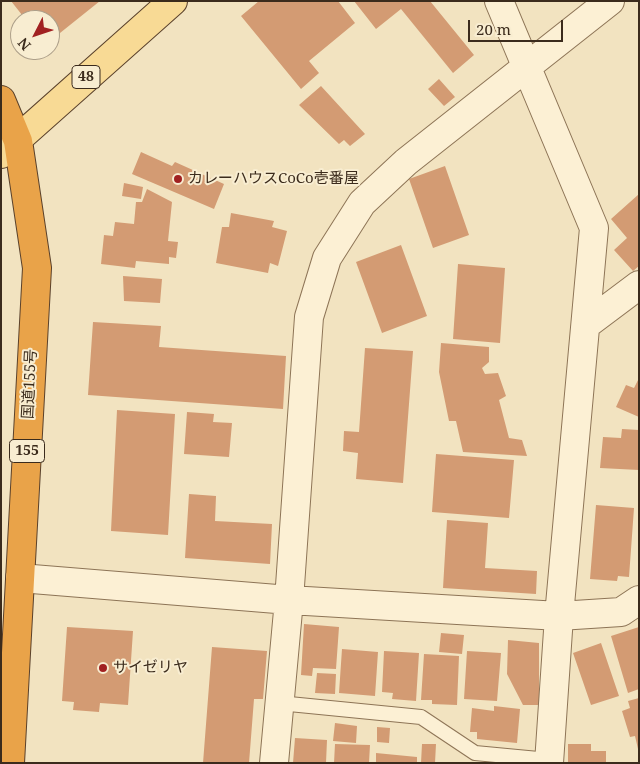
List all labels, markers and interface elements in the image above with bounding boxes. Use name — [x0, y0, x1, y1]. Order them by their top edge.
north arrow — [10, 10, 60, 60]
scale bar — [470, 10, 565, 42]
text: 20 m — [476, 19, 511, 39]
text: N — [13, 34, 35, 55]
road number: 48 — [72, 66, 100, 88]
place label: カレーハウスCoCo壱番屋 — [188, 170, 359, 188]
marker: カレーハウスCoCo壱番屋 — [172, 173, 184, 185]
street label: 国道155号 — [19, 348, 41, 420]
road number: 155 — [10, 440, 44, 462]
place label: サイゼリヤ — [113, 659, 188, 677]
marker: サイゼリヤ — [97, 662, 109, 674]

